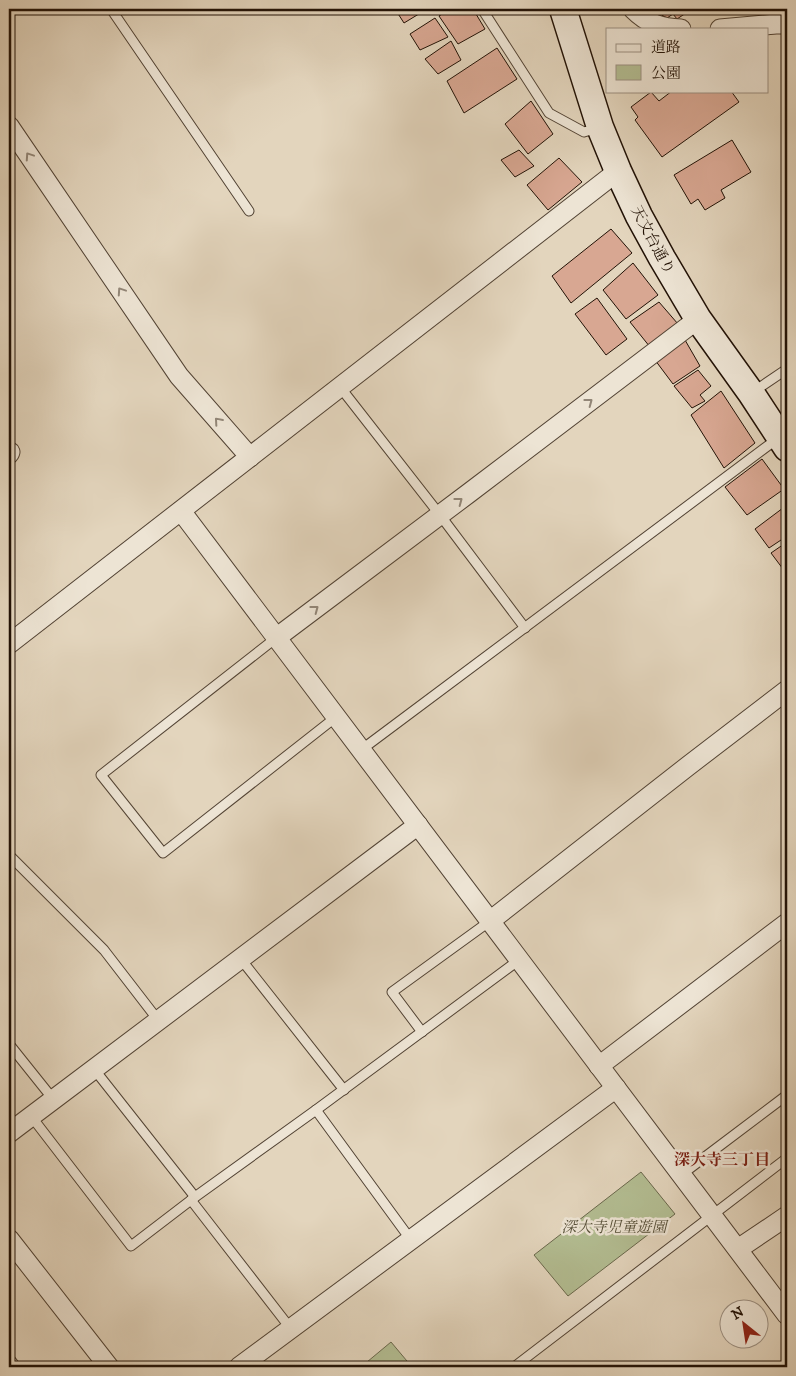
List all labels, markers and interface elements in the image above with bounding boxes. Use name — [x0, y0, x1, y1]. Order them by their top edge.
legend — [606, 28, 768, 92]
text: 道路 — [651, 38, 681, 57]
text: 公園 — [651, 64, 681, 83]
one-way arrow — [26, 152, 35, 162]
street label: 天文台通り — [627, 203, 679, 278]
one-way arrow — [118, 287, 127, 296]
one-way arrow — [583, 400, 592, 408]
one-way arrow — [215, 417, 224, 426]
one-way arrow — [453, 498, 463, 507]
one-way arrow — [309, 606, 318, 614]
district label: 深大寺三丁目 — [674, 1150, 770, 1170]
park label: 深大寺児童遊園 — [561, 1218, 669, 1237]
north arrow — [718, 1298, 768, 1348]
text: N — [729, 1303, 748, 1324]

